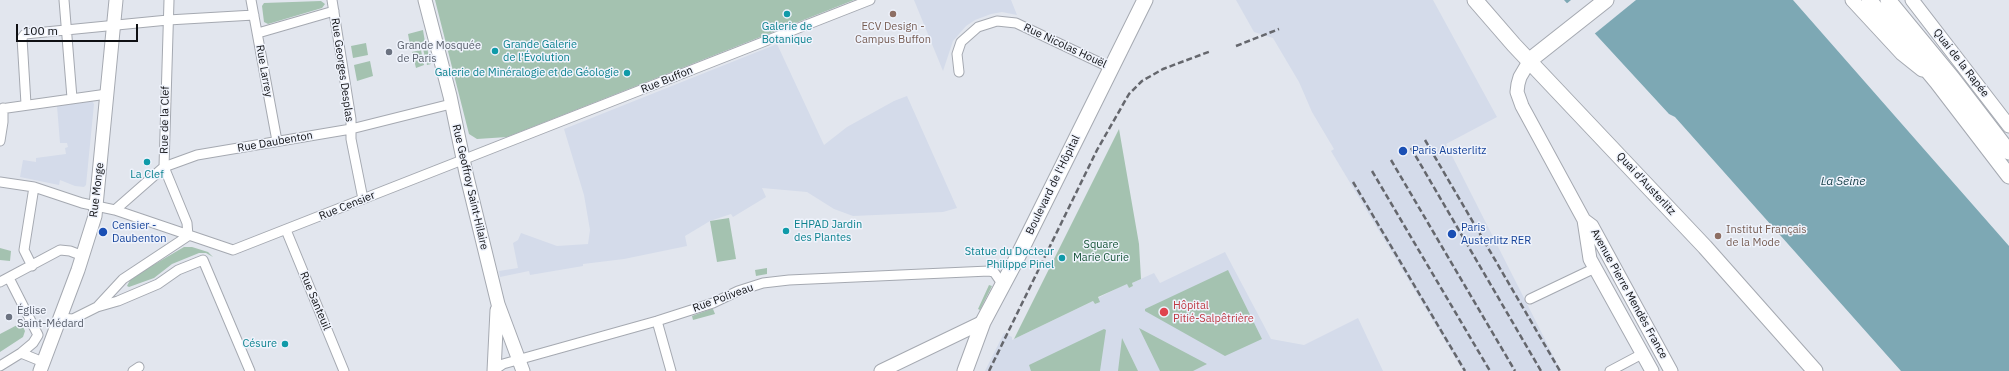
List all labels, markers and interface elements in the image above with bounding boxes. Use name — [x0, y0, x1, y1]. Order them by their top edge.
marker: Galerie de Botanique — [782, 9, 792, 19]
marker: ECV Design - Campus Buffon — [888, 9, 898, 19]
scale bar — [18, 16, 140, 42]
street label: Rue Georges Desplas — [328, 17, 356, 123]
place label: Galerie de Botanique — [762, 20, 812, 46]
place label: ECV Design - Campus Buffon — [855, 20, 931, 46]
street label: Rue Nicolas Houël — [1021, 21, 1109, 71]
text: 100 m — [23, 23, 58, 38]
street label: Quai de la Rapée — [1930, 26, 1992, 100]
place label: Grande Galerie de l'Évolution — [503, 38, 577, 64]
place label: Grande Mosquée de Paris — [397, 39, 481, 65]
street label: Rue Larrey — [253, 44, 275, 98]
marker: Grande Galerie de l'Évolution — [490, 46, 500, 56]
marker: Grande Mosquée de Paris — [384, 47, 394, 57]
street label: Rue Buffon — [639, 64, 695, 96]
place label: Galerie de Minéralogie et de Géologie — [435, 66, 619, 80]
marker: Galerie de Minéralogie et de Géologie — [622, 68, 632, 78]
street label: Rue de la Clef — [158, 86, 172, 154]
street label: Rue Geoffroy Saint-Hilaire — [449, 123, 491, 251]
street label: Rue Daubenton — [236, 129, 314, 155]
street label: Boulevard de l'Hôpital — [1023, 133, 1083, 237]
place label: Paris Austerlitz — [1412, 144, 1486, 158]
marker: Paris Austerlitz — [1397, 145, 1409, 157]
street label: Quai d'Austerlitz — [1614, 150, 1678, 218]
marker: La Clef — [142, 157, 152, 167]
street label: Rue Monge — [87, 162, 107, 218]
place label: La Clef — [130, 168, 164, 182]
water label: La Seine — [1821, 175, 1865, 189]
street label: Rue Censier — [317, 189, 377, 223]
place label: EHPAD Jardin des Plantes — [794, 218, 862, 244]
place label: Censier - Daubenton — [112, 219, 166, 245]
place label: Paris Austerlitz RER — [1461, 221, 1531, 247]
place label: Institut Français de la Mode — [1726, 223, 1807, 249]
marker: Censier - Daubenton — [97, 226, 109, 238]
marker: EHPAD Jardin des Plantes — [781, 226, 791, 236]
street label: Avenue Pierre Mendès France — [1588, 227, 1670, 361]
marker: Paris Austerlitz RER — [1446, 228, 1458, 240]
marker: Institut Français de la Mode — [1713, 231, 1723, 241]
park label: Square Marie Curie — [1073, 238, 1129, 264]
place label: Statue du Docteur Philippe Pinel — [965, 245, 1054, 271]
marker: Statue du Docteur Philippe Pinel — [1057, 253, 1067, 263]
street label: Rue Santeuil — [297, 270, 333, 332]
street label: Rue Poliveau — [691, 281, 755, 315]
place label: Hôpital Pitié-Salpêtrière — [1173, 299, 1254, 325]
place label: Église Saint-Médard — [17, 304, 84, 330]
marker: Hôpital Pitié-Salpêtrière — [1158, 306, 1170, 318]
marker: Église Saint-Médard — [4, 312, 14, 322]
place label: Césure — [243, 337, 277, 351]
marker: Césure — [280, 339, 290, 349]

